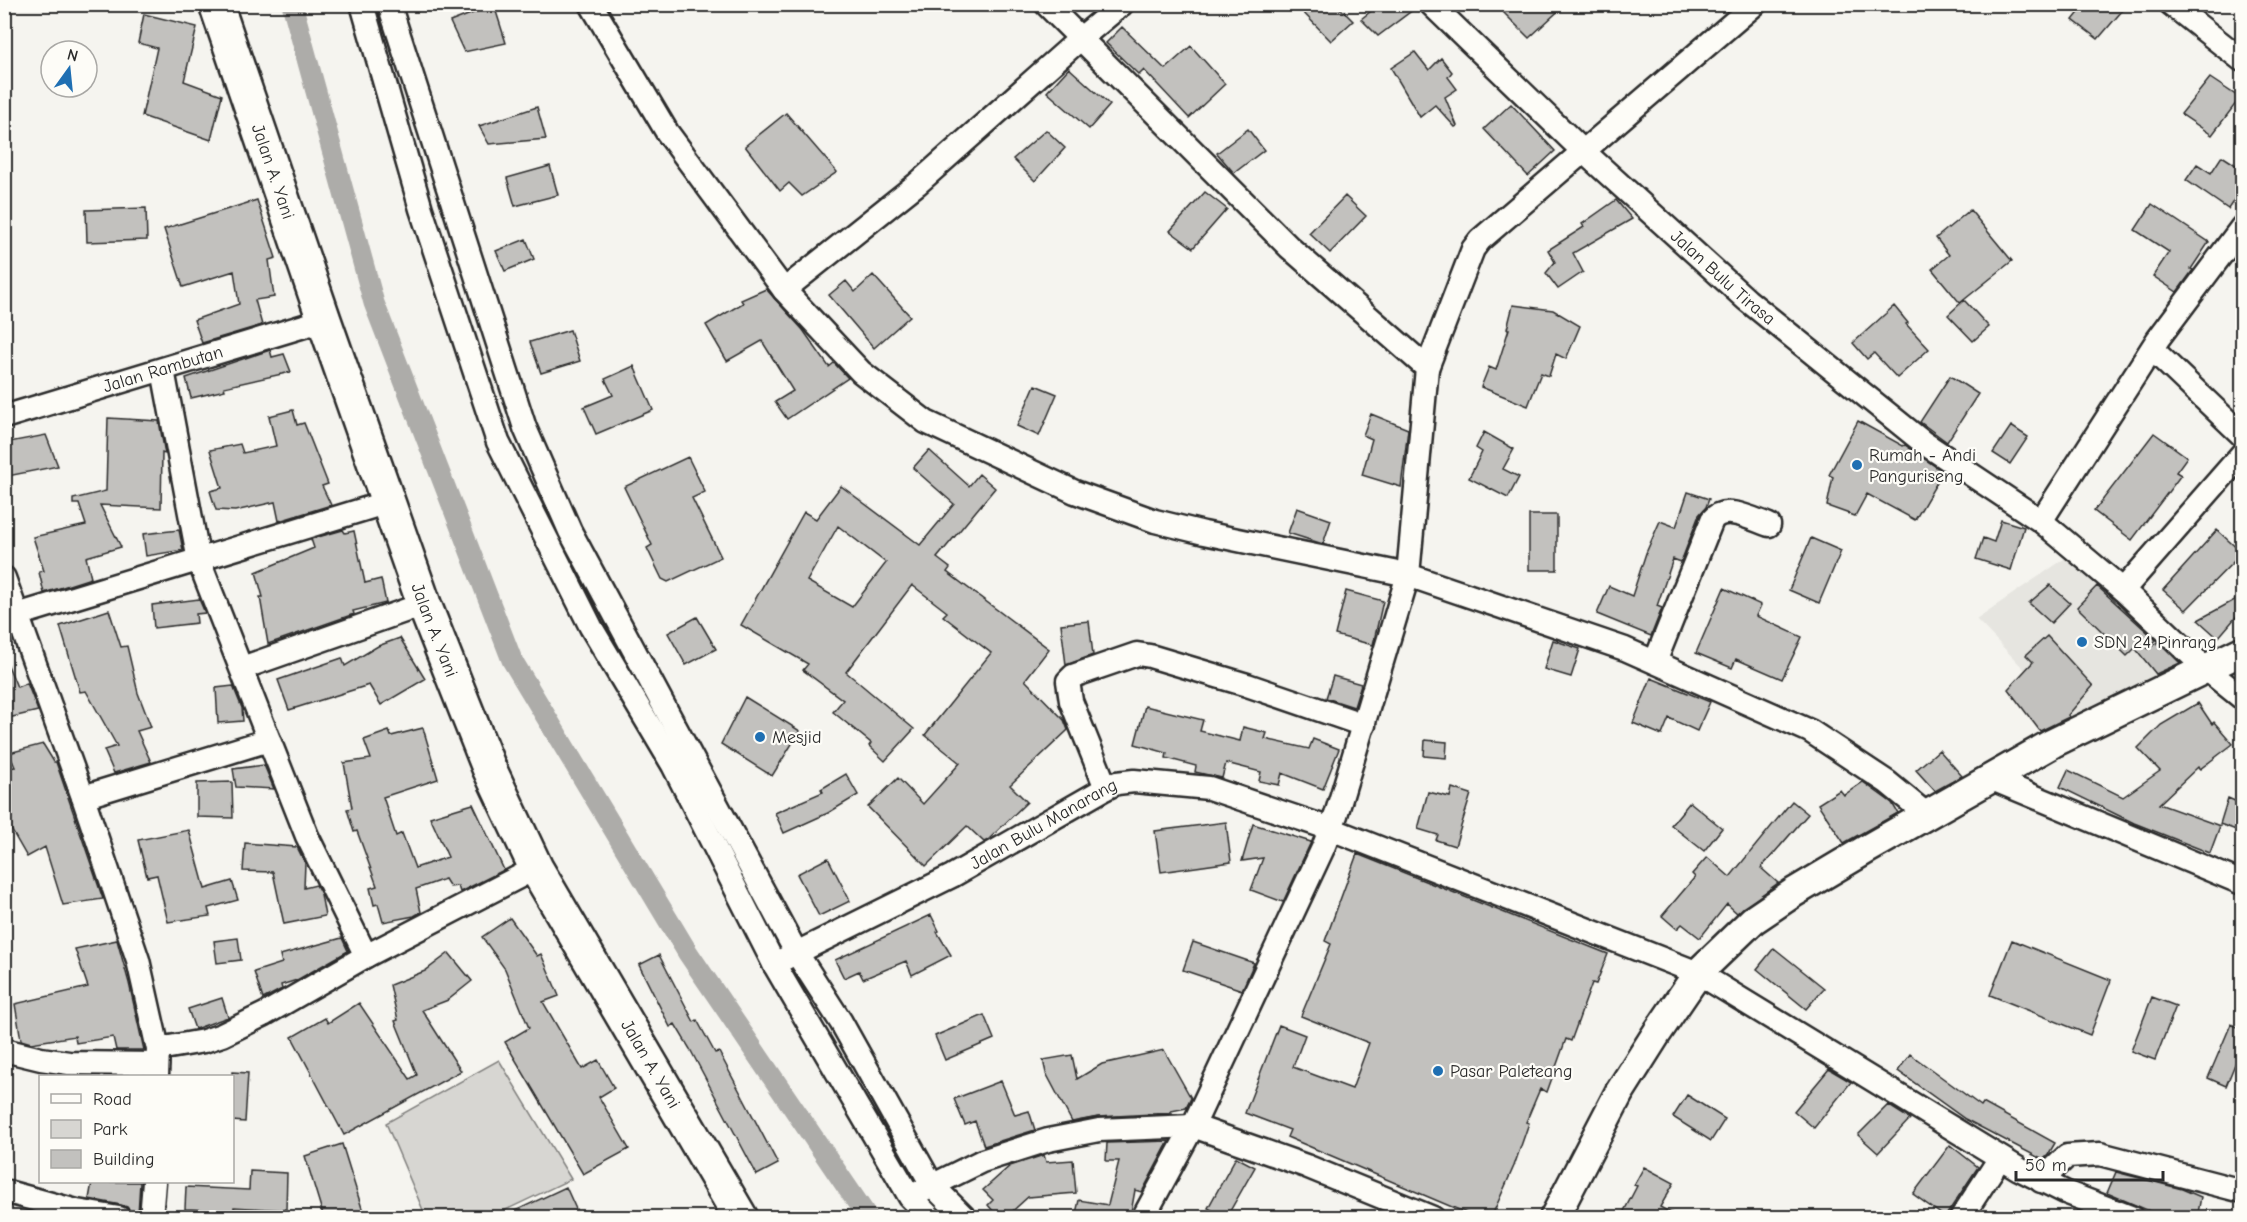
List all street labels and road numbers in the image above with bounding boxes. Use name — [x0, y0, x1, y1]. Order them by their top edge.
street label: Jalan A. Yani — [247, 121, 299, 222]
street label: Jalan Bulu Tirasa — [1666, 226, 1779, 329]
street label: Jalan Rambutan — [101, 341, 225, 397]
street label: Jalan A. Yani — [406, 580, 462, 680]
street label: Jalan Bulu Manarang — [967, 774, 1120, 874]
street label: Jalan A. Yani — [616, 1016, 684, 1112]

